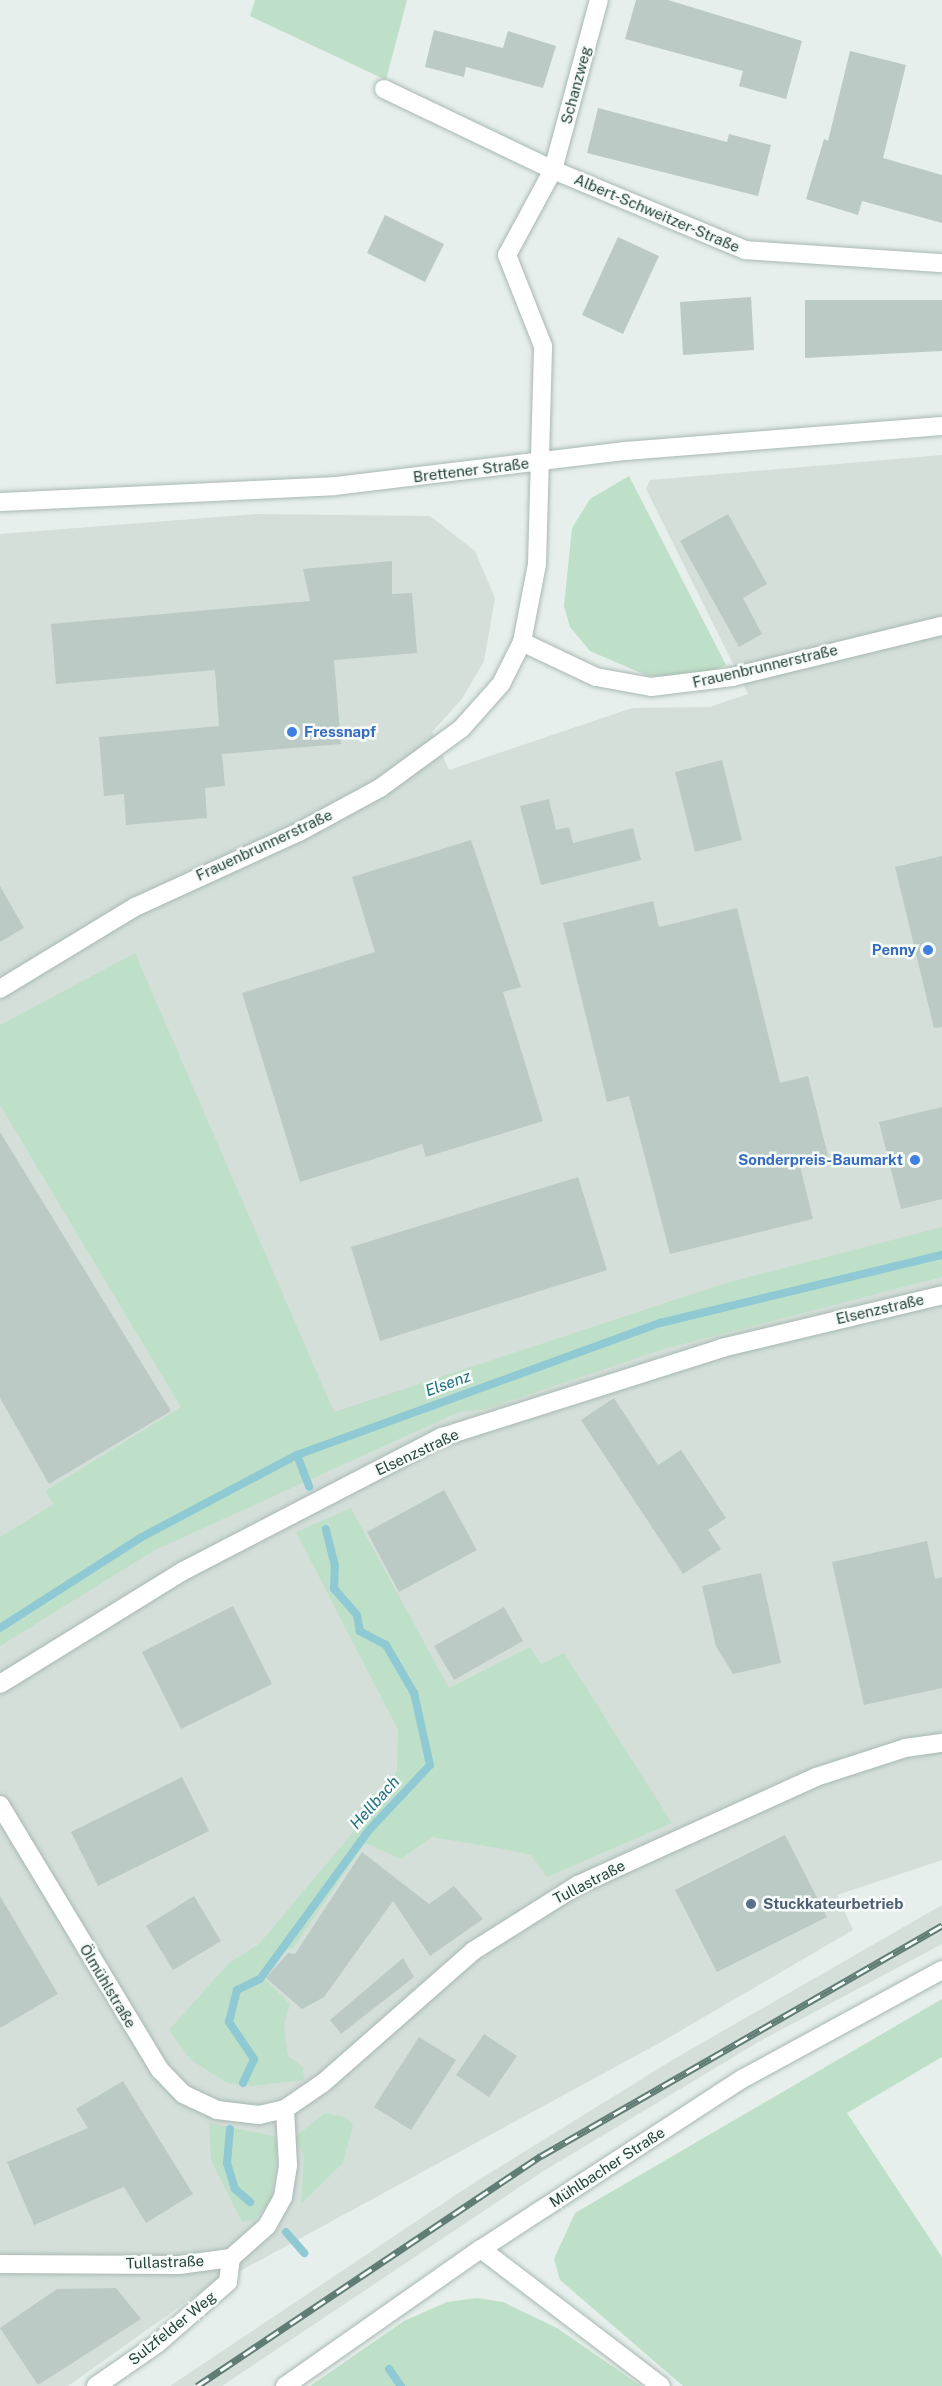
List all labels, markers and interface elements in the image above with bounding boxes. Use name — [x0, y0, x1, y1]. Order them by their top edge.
street label: Schanzweg — [557, 44, 595, 126]
street label: Albert-Schweitzer-Straße — [572, 170, 742, 256]
street label: Brettener Straße — [412, 454, 530, 486]
street label: Frauenbrunnerstraße — [691, 641, 839, 691]
place label: Fressnapf — [304, 723, 376, 741]
marker: Fressnapf — [285, 725, 299, 739]
street label: Frauenbrunnerstraße — [193, 805, 335, 885]
place label: Penny — [872, 941, 916, 959]
marker: Penny — [921, 943, 935, 957]
place label: Sonderpreis-Baumarkt — [738, 1151, 903, 1169]
marker: Sonderpreis-Baumarkt — [908, 1153, 922, 1167]
street label: Elsenzstraße — [834, 1290, 926, 1328]
water label: Elsenz — [423, 1367, 473, 1401]
street label: Elsenzstraße — [372, 1425, 462, 1479]
water label: Hellbach — [346, 1773, 404, 1833]
street label: Tullastraße — [550, 1856, 628, 1908]
place label: Stuckkateurbetrieb — [763, 1895, 903, 1913]
marker: Stuckkateurbetrieb — [744, 1897, 758, 1911]
street label: Ölmühlstraße — [76, 1941, 140, 2031]
street label: Mühlbacher Straße — [546, 2123, 668, 2211]
street label: Tullastraße — [126, 2252, 204, 2272]
street label: Sulzfelder Weg — [125, 2287, 219, 2369]

